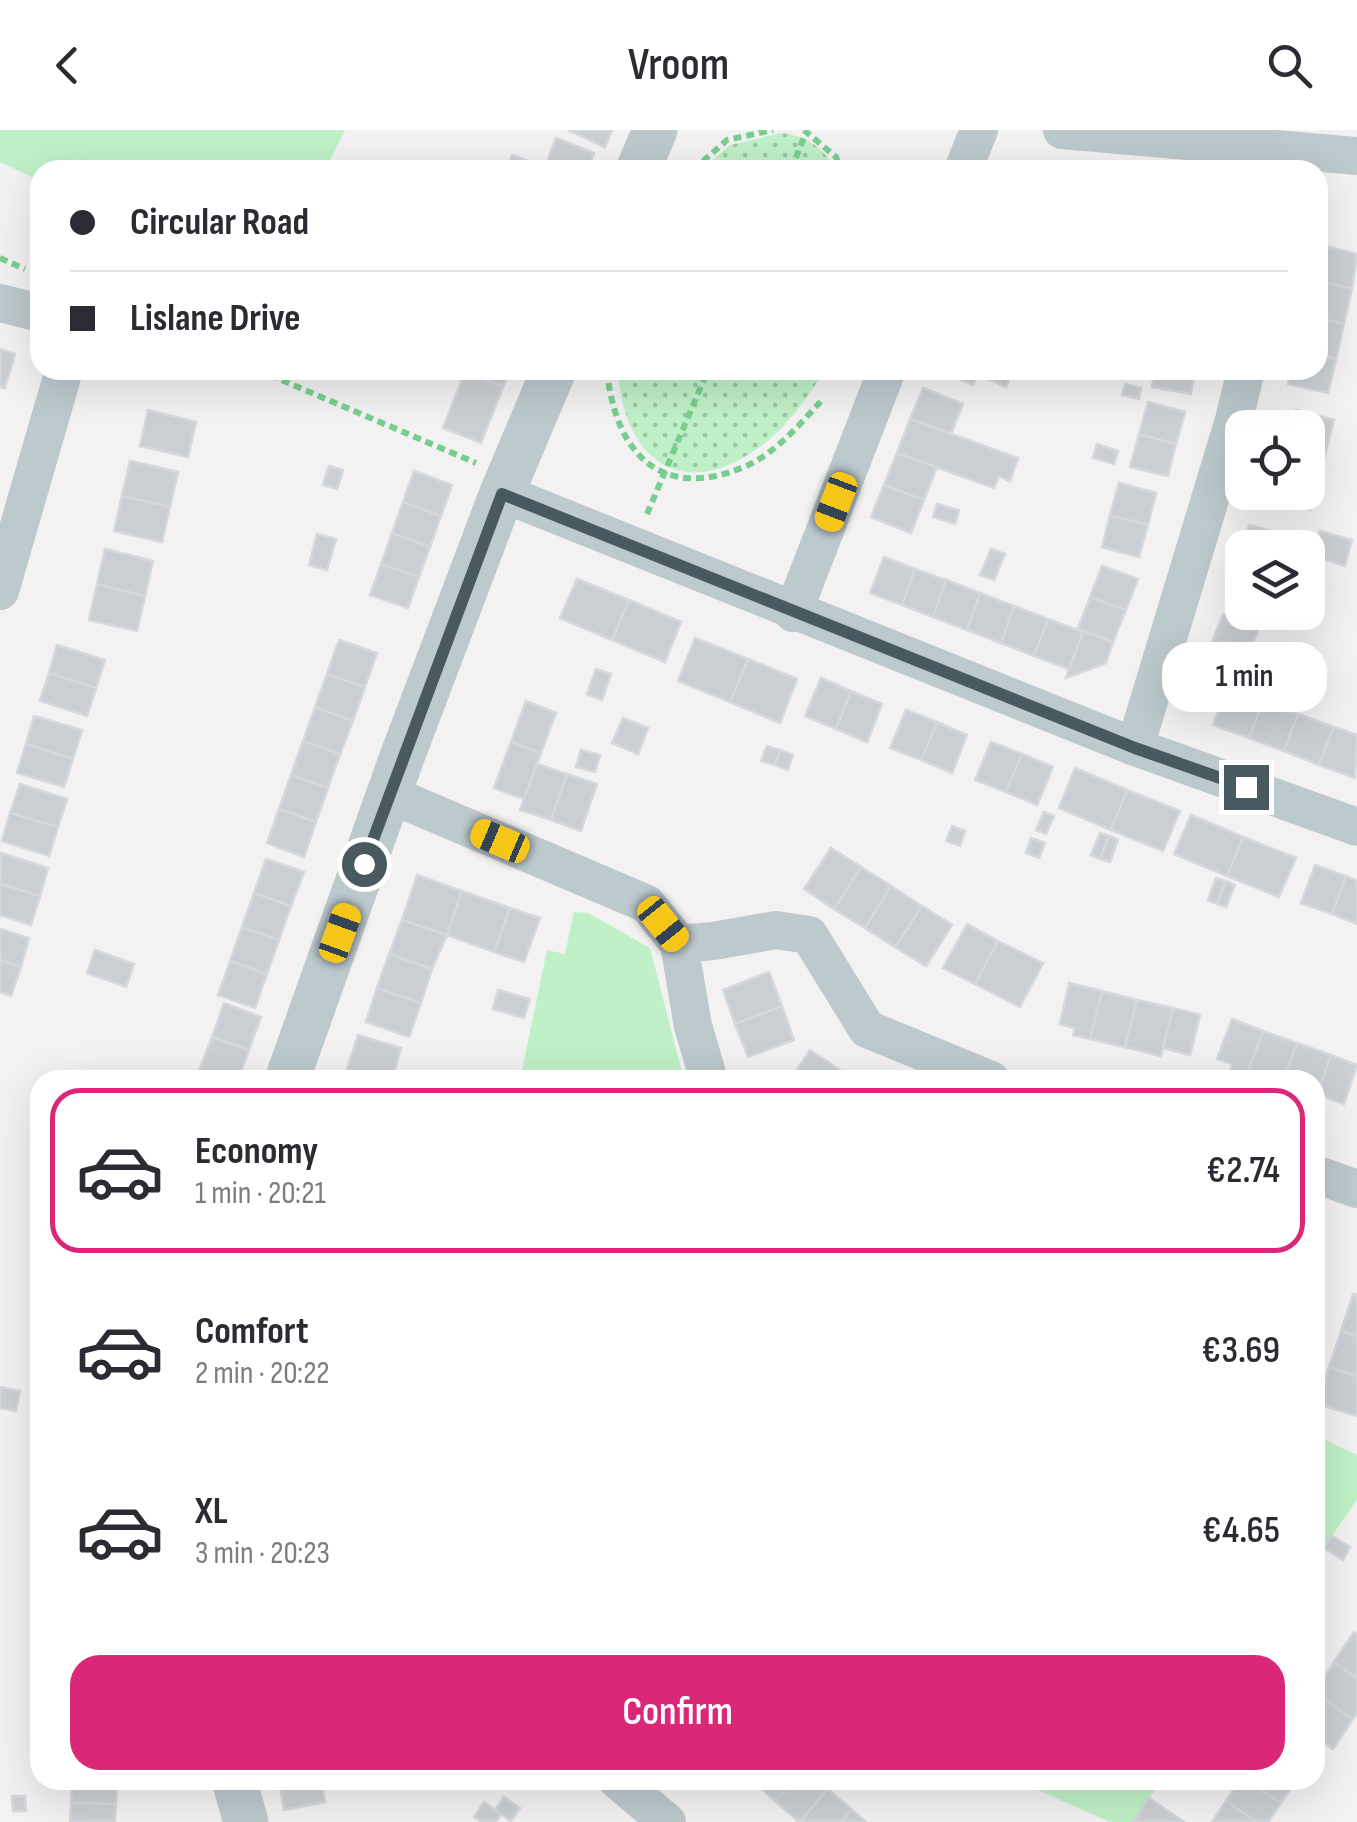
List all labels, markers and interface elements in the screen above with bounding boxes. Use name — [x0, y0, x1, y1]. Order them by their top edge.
icon: back — [40, 38, 95, 93]
text: Vroom — [628, 38, 729, 93]
icon: search — [1262, 38, 1317, 93]
text: Circular Road — [130, 200, 309, 245]
text: Lislane Drive — [130, 296, 301, 341]
map controls — [1225, 410, 1325, 630]
button: locate — [1225, 410, 1325, 510]
car — [811, 469, 861, 535]
button: layers — [1225, 530, 1325, 630]
callout: 1 min — [1164, 642, 1328, 712]
text: 1 min — [1215, 657, 1274, 696]
route end — [1224, 765, 1269, 810]
car — [467, 815, 533, 867]
route start — [342, 842, 387, 887]
car — [632, 891, 694, 957]
car — [316, 900, 364, 966]
icon: car — [75, 1126, 165, 1216]
text: Economy — [195, 1129, 318, 1174]
text: €2.74 — [1206, 1148, 1280, 1193]
text: 1 min · 20:21 — [195, 1174, 326, 1213]
icon: car — [75, 1306, 165, 1396]
text: Comfort — [195, 1309, 309, 1354]
text: €3.69 — [1201, 1328, 1280, 1373]
text: 2 min · 20:22 — [195, 1354, 330, 1393]
icon: car — [75, 1486, 165, 1576]
text: XL — [195, 1489, 228, 1534]
text: €4.65 — [1202, 1508, 1280, 1553]
text: 3 min · 20:23 — [195, 1534, 330, 1573]
button: Confirm — [70, 1655, 1285, 1770]

